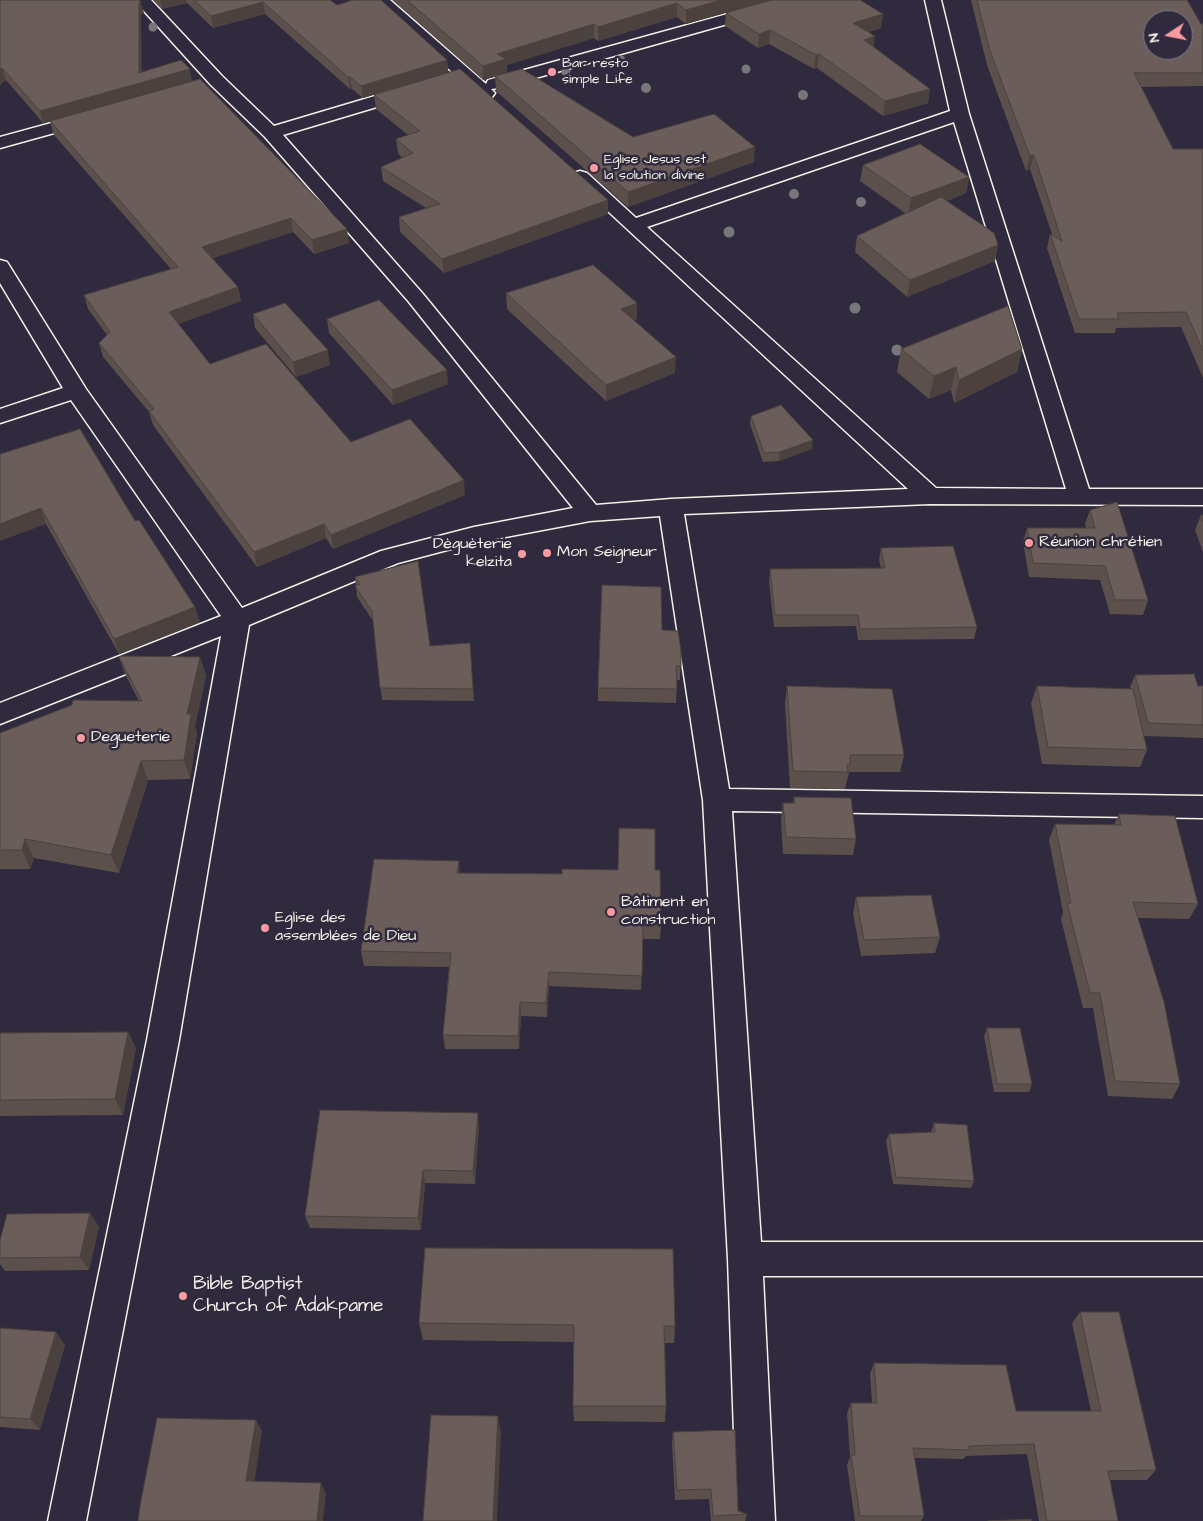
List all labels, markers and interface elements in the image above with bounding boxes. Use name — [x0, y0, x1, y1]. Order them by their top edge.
north arrow — [1143, 10, 1193, 60]
text: N — [1144, 31, 1165, 44]
place label: Bar resto simple Life — [562, 56, 633, 88]
marker: Bar resto simple Life — [546, 66, 558, 78]
place label: Eglise Jesus est la solution divine — [604, 152, 706, 184]
marker: Eglise Jesus est la solution divine — [588, 162, 600, 174]
place label: Réunion chrétien — [1039, 533, 1162, 553]
place label: Dèguèterie kelzita — [433, 535, 512, 573]
marker: Réunion chrétien — [1023, 537, 1035, 549]
place label: Mon Seigneur — [557, 543, 657, 563]
marker: Mon Seigneur — [541, 547, 553, 559]
marker: Dèguèterie kelzita — [516, 548, 528, 560]
place label: Degueterie — [91, 728, 170, 748]
marker: Degueterie — [75, 732, 87, 744]
place label: Bâtiment en construction — [621, 893, 716, 931]
marker: Bâtiment en construction — [605, 906, 617, 918]
place label: Eglise des assemblées de Dieu — [275, 909, 416, 947]
marker: Eglise des assemblées de Dieu — [259, 922, 271, 934]
place label: Bible Baptist Church of Adakpame — [193, 1274, 383, 1318]
marker: Bible Baptist Church of Adakpame — [177, 1290, 189, 1302]

